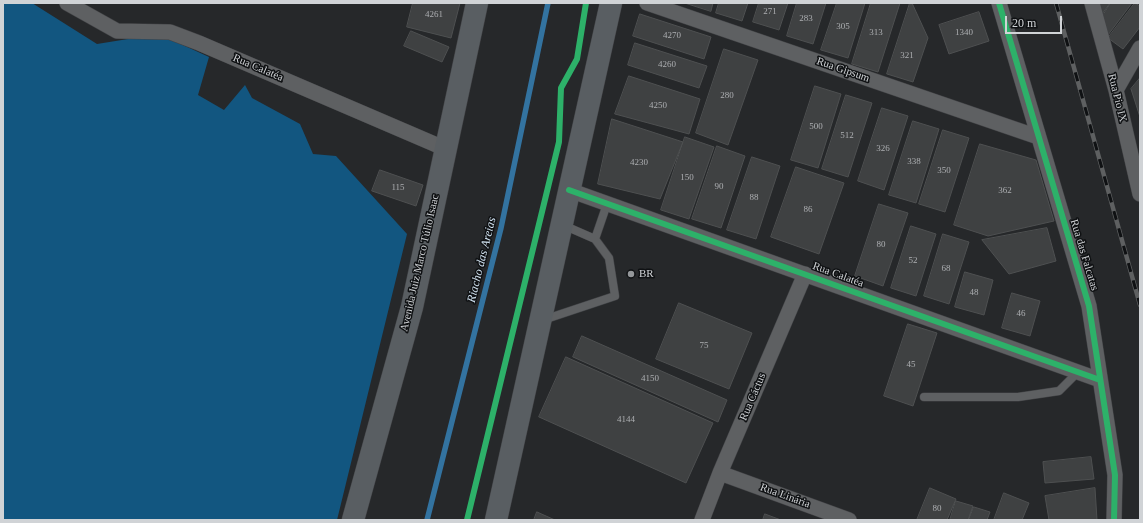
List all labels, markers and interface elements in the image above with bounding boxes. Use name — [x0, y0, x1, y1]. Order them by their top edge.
house number: 271 — [763, 7, 777, 17]
scale bar — [1007, 8, 1064, 34]
house number: 4261 — [425, 10, 443, 20]
house number: 283 — [799, 14, 813, 24]
text: 20 m — [1012, 16, 1036, 30]
house number: 305 — [836, 22, 850, 32]
house number: 313 — [869, 28, 883, 38]
house number: 1340 — [955, 28, 973, 38]
house number: 4270 — [663, 31, 681, 41]
street label: Rua Calatéa — [231, 51, 285, 85]
house number: 321 — [900, 51, 914, 61]
street label: Rua Gipsum — [815, 55, 871, 85]
house number: 4260 — [658, 60, 676, 70]
street label: Rua Pio IX — [1105, 72, 1129, 124]
house number: 280 — [720, 91, 734, 101]
house number: 4250 — [649, 101, 667, 111]
house number: 500 — [809, 122, 823, 132]
house number: 512 — [840, 131, 854, 141]
house number: 326 — [876, 144, 890, 154]
house number: 338 — [907, 157, 921, 167]
house number: 4230 — [630, 158, 648, 168]
house number: 350 — [937, 166, 951, 176]
house number: 150 — [680, 173, 694, 183]
house number: 90 — [714, 182, 724, 192]
house number: 115 — [391, 183, 405, 193]
house number: 362 — [998, 186, 1012, 196]
street label: Avenida Juiz Marco Túlio Isaac — [398, 193, 442, 333]
house number: 88 — [750, 193, 758, 203]
house number: 86 — [804, 205, 812, 215]
water label: Riacho das Areias — [464, 216, 500, 304]
street label: Rua das Falcatas — [1067, 218, 1101, 292]
house number: 80 — [876, 240, 886, 250]
house number: 52 — [908, 256, 918, 266]
street label: Rua Calatéa — [811, 260, 865, 290]
house number: 68 — [942, 264, 950, 274]
place label: BR — [639, 267, 654, 281]
marker: BR — [626, 269, 636, 279]
house number: 48 — [970, 288, 978, 298]
house number: 46 — [1016, 309, 1026, 319]
house number: 75 — [700, 341, 708, 351]
house number: 45 — [906, 360, 916, 370]
street label: Rua Cáctus — [737, 371, 769, 423]
house number: 4150 — [641, 374, 659, 384]
house number: 4144 — [617, 415, 635, 425]
street label: Rua Linária — [758, 481, 812, 511]
house number: 80 — [932, 504, 942, 514]

